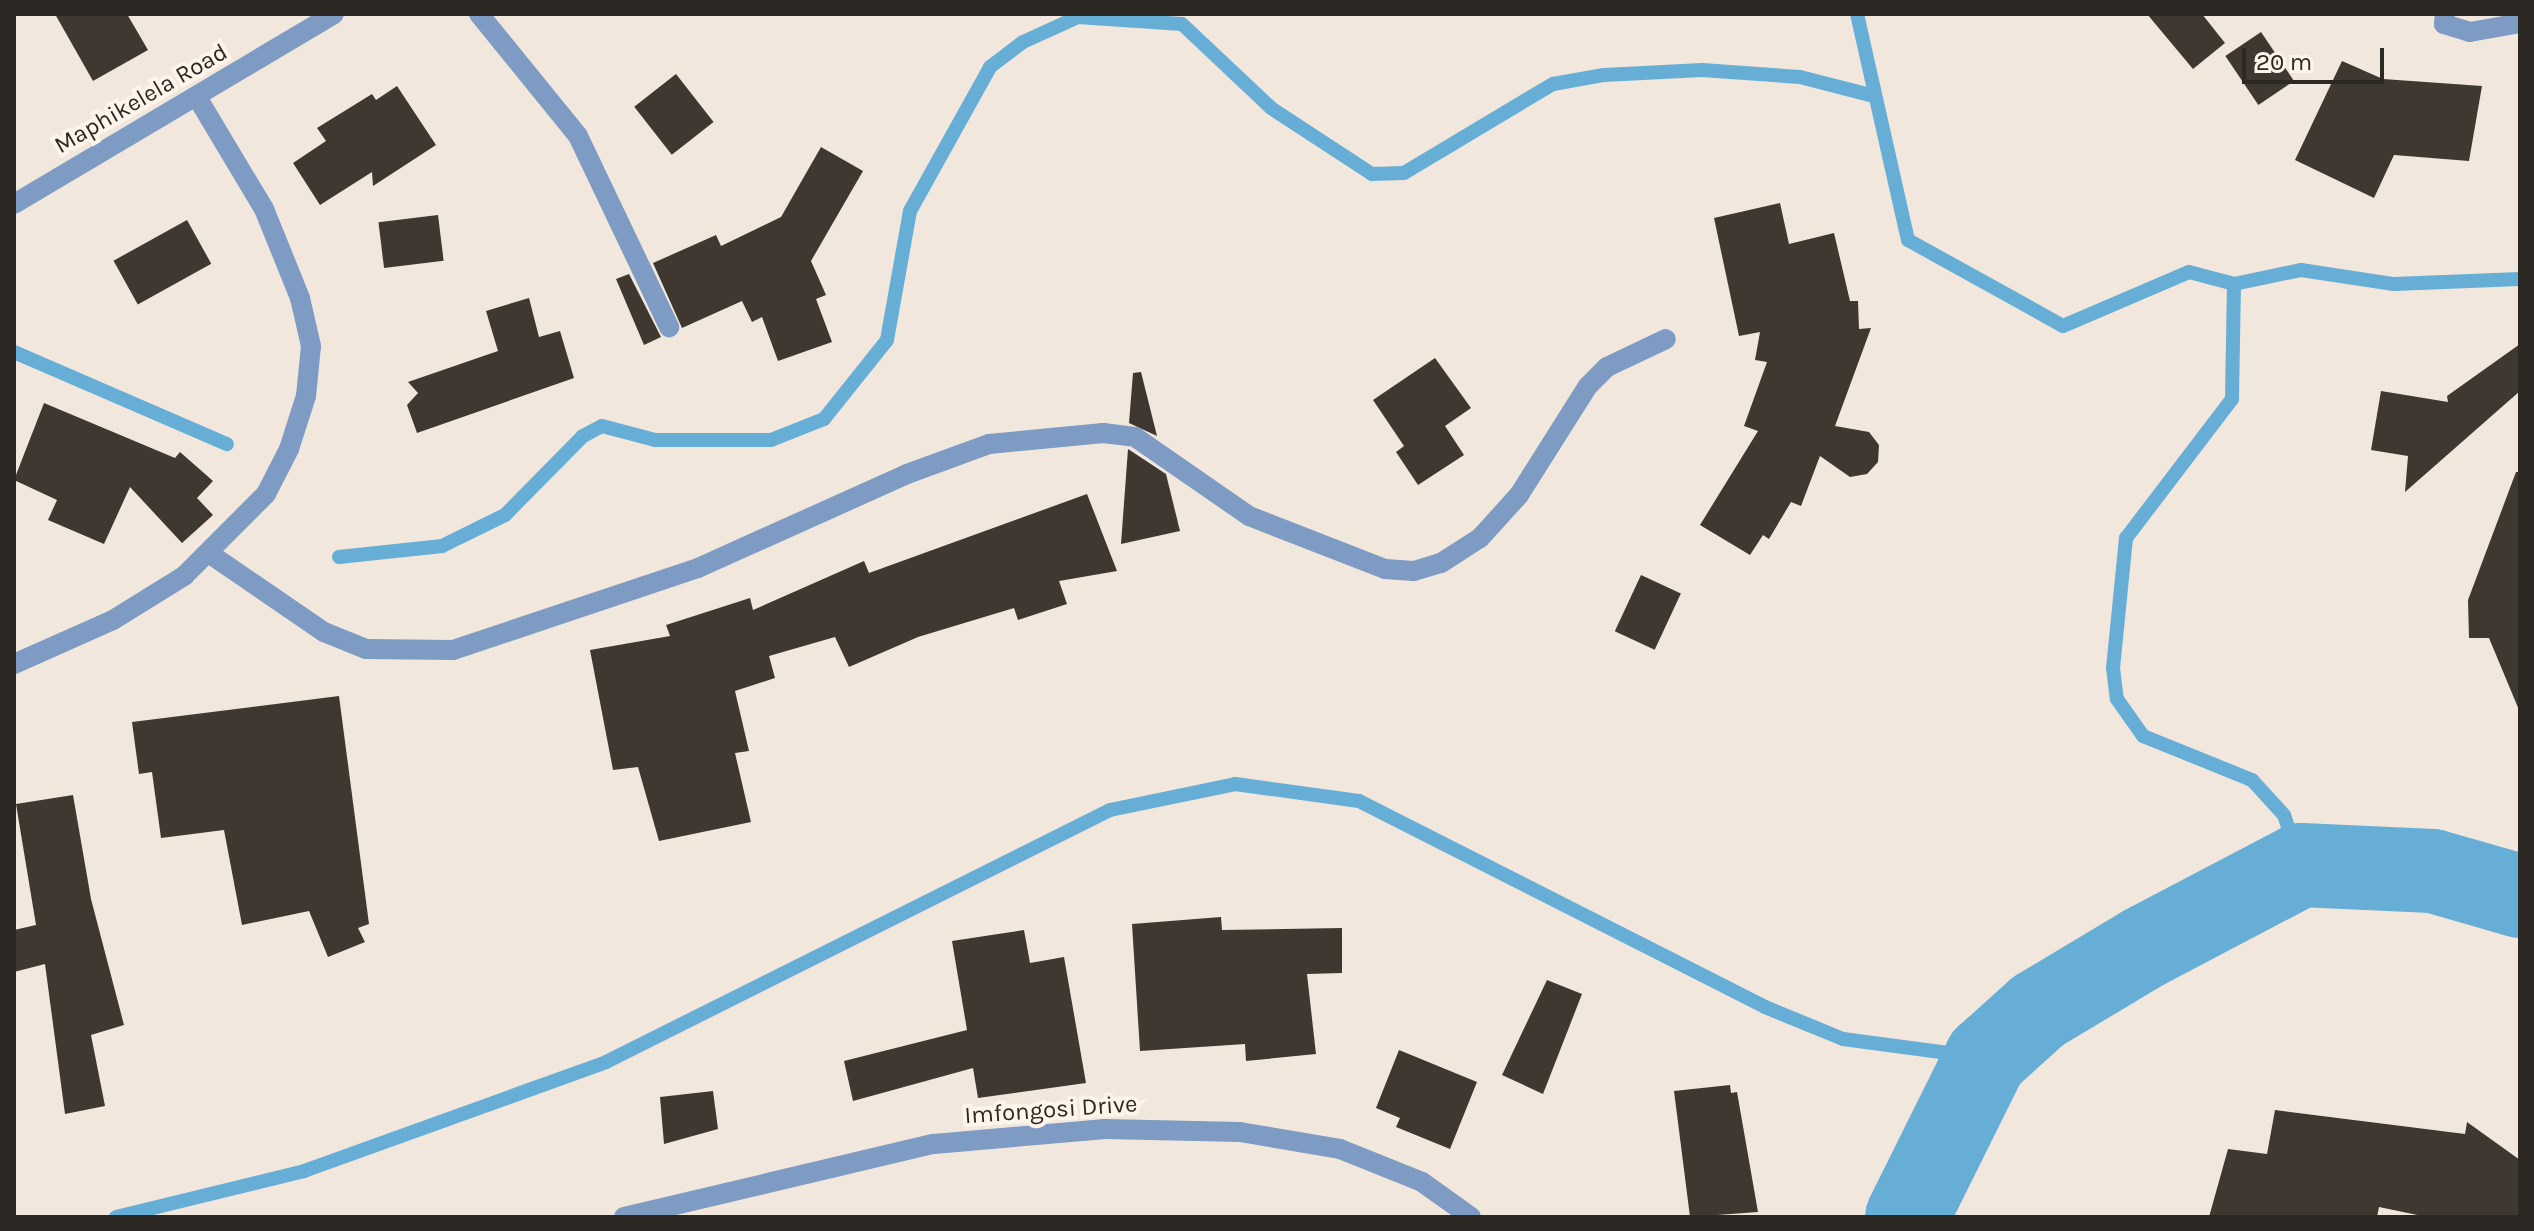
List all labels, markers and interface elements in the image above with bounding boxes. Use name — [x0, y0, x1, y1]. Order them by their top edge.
scale bar — [2246, 32, 2388, 82]
street label: Maphikelela Road — [49, 38, 233, 160]
text: 20 m — [2256, 48, 2312, 76]
street label: Imfongosi Drive — [964, 1090, 1138, 1130]

